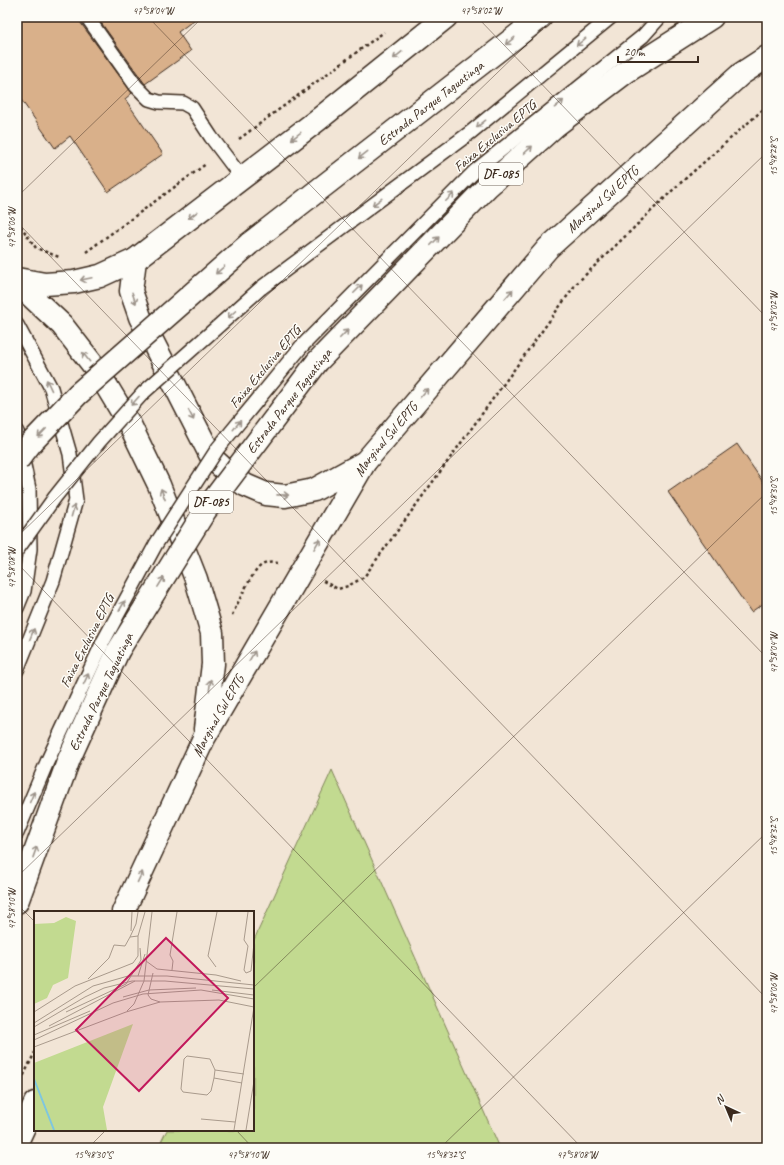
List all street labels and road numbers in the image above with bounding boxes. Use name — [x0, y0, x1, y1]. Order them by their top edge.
street label: Estrada Parque Taguatinga — [374, 56, 487, 149]
street label: Faixa Exclusiva EPTG — [451, 95, 541, 175]
street label: Marginal Sul EPTG — [563, 161, 643, 236]
road number: DF-085 — [479, 163, 523, 185]
street label: Faixa Exclusiva EPTG — [226, 321, 306, 411]
street label: Estrada Parque Taguatinga — [243, 344, 336, 457]
street label: Marginal Sul EPTG — [350, 397, 422, 479]
road number: DF-085 — [189, 491, 233, 513]
street label: Faixa Exclusiva EPTG — [56, 590, 119, 690]
street label: Estrada Parque Taguatinga — [65, 630, 137, 754]
street label: Marginal Sul EPTG — [188, 670, 249, 759]

